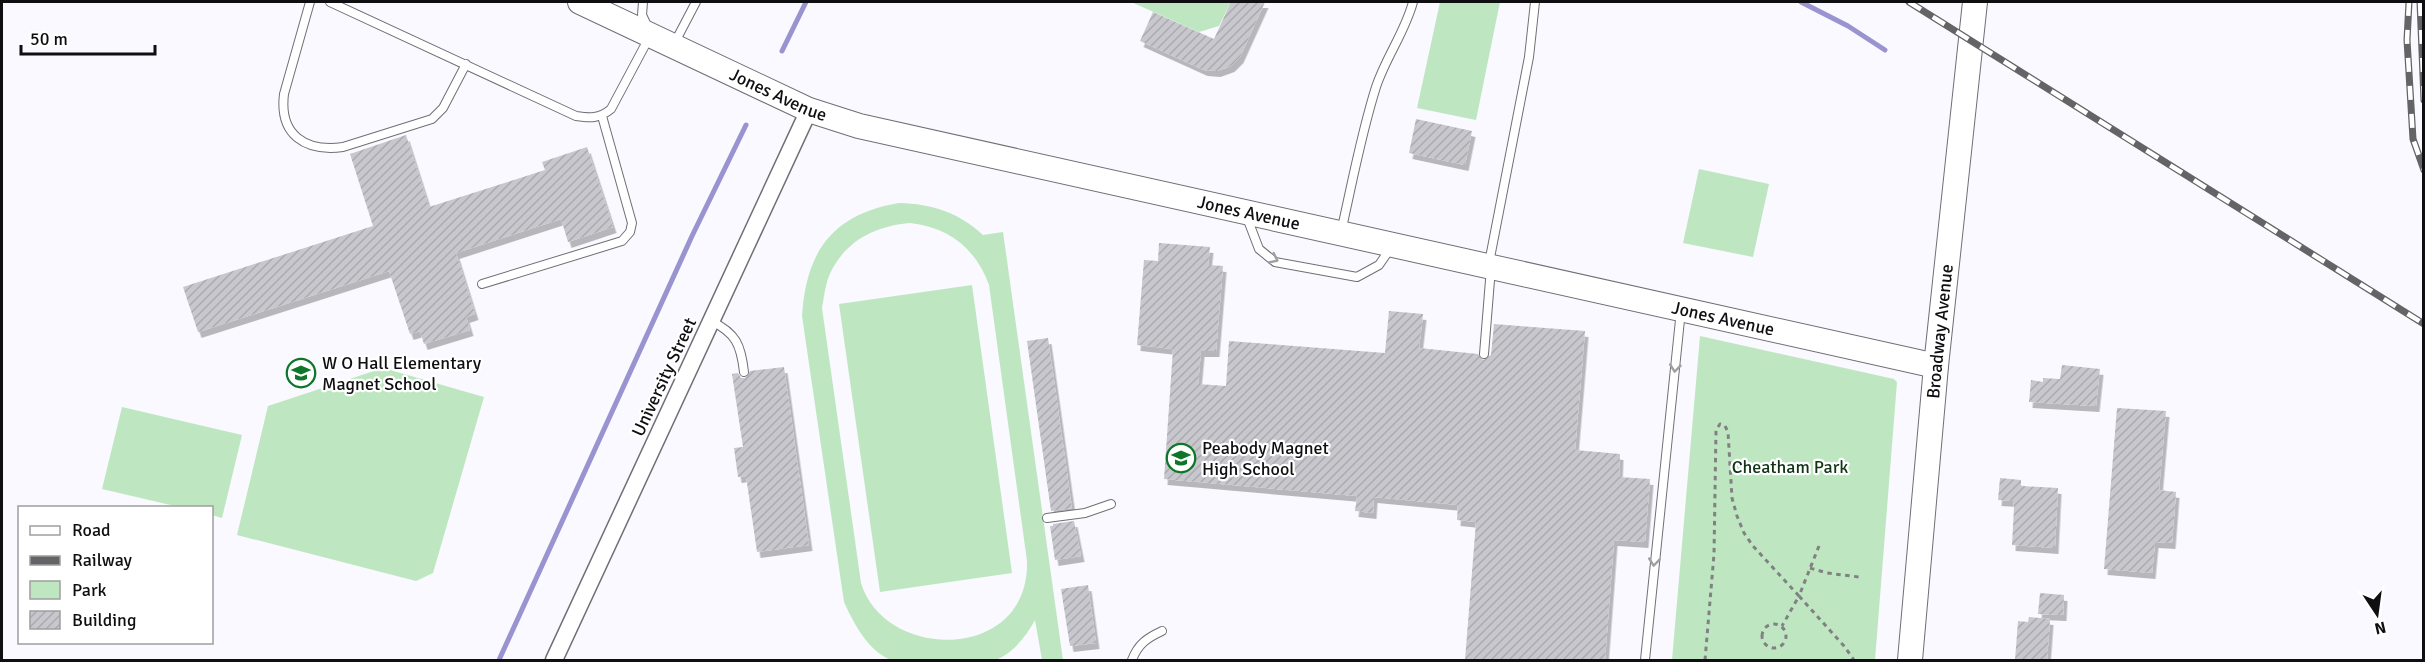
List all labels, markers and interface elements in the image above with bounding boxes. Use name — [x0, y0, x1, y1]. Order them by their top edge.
scale bar — [21, 18, 154, 56]
text: 50 m — [30, 28, 68, 50]
street label: Jones Avenue — [726, 63, 830, 126]
street label: Jones Avenue — [1195, 191, 1302, 235]
one-way arrow — [1268, 252, 1279, 264]
street label: Broadway Avenue — [1922, 263, 1958, 400]
street label: Jones Avenue — [1670, 296, 1777, 341]
street label: University Street — [627, 314, 701, 440]
place label: W O Hall Elementary Magnet School — [322, 352, 482, 395]
school or university icon: W O Hall Elementary Magnet School — [285, 357, 317, 389]
one-way arrow — [1669, 363, 1682, 372]
place label: Peabody Magnet High School — [1202, 437, 1329, 480]
school or university icon: Peabody Magnet High School — [1165, 442, 1197, 474]
park label: Cheatham Park — [1732, 456, 1848, 478]
legend — [18, 506, 213, 644]
text: Road — [72, 519, 111, 541]
text: Railway — [72, 549, 133, 571]
one-way arrow — [1648, 557, 1661, 566]
text: Park — [72, 579, 107, 601]
north arrow — [2347, 584, 2407, 644]
text: Building — [72, 609, 136, 631]
text: N — [2372, 617, 2388, 639]

